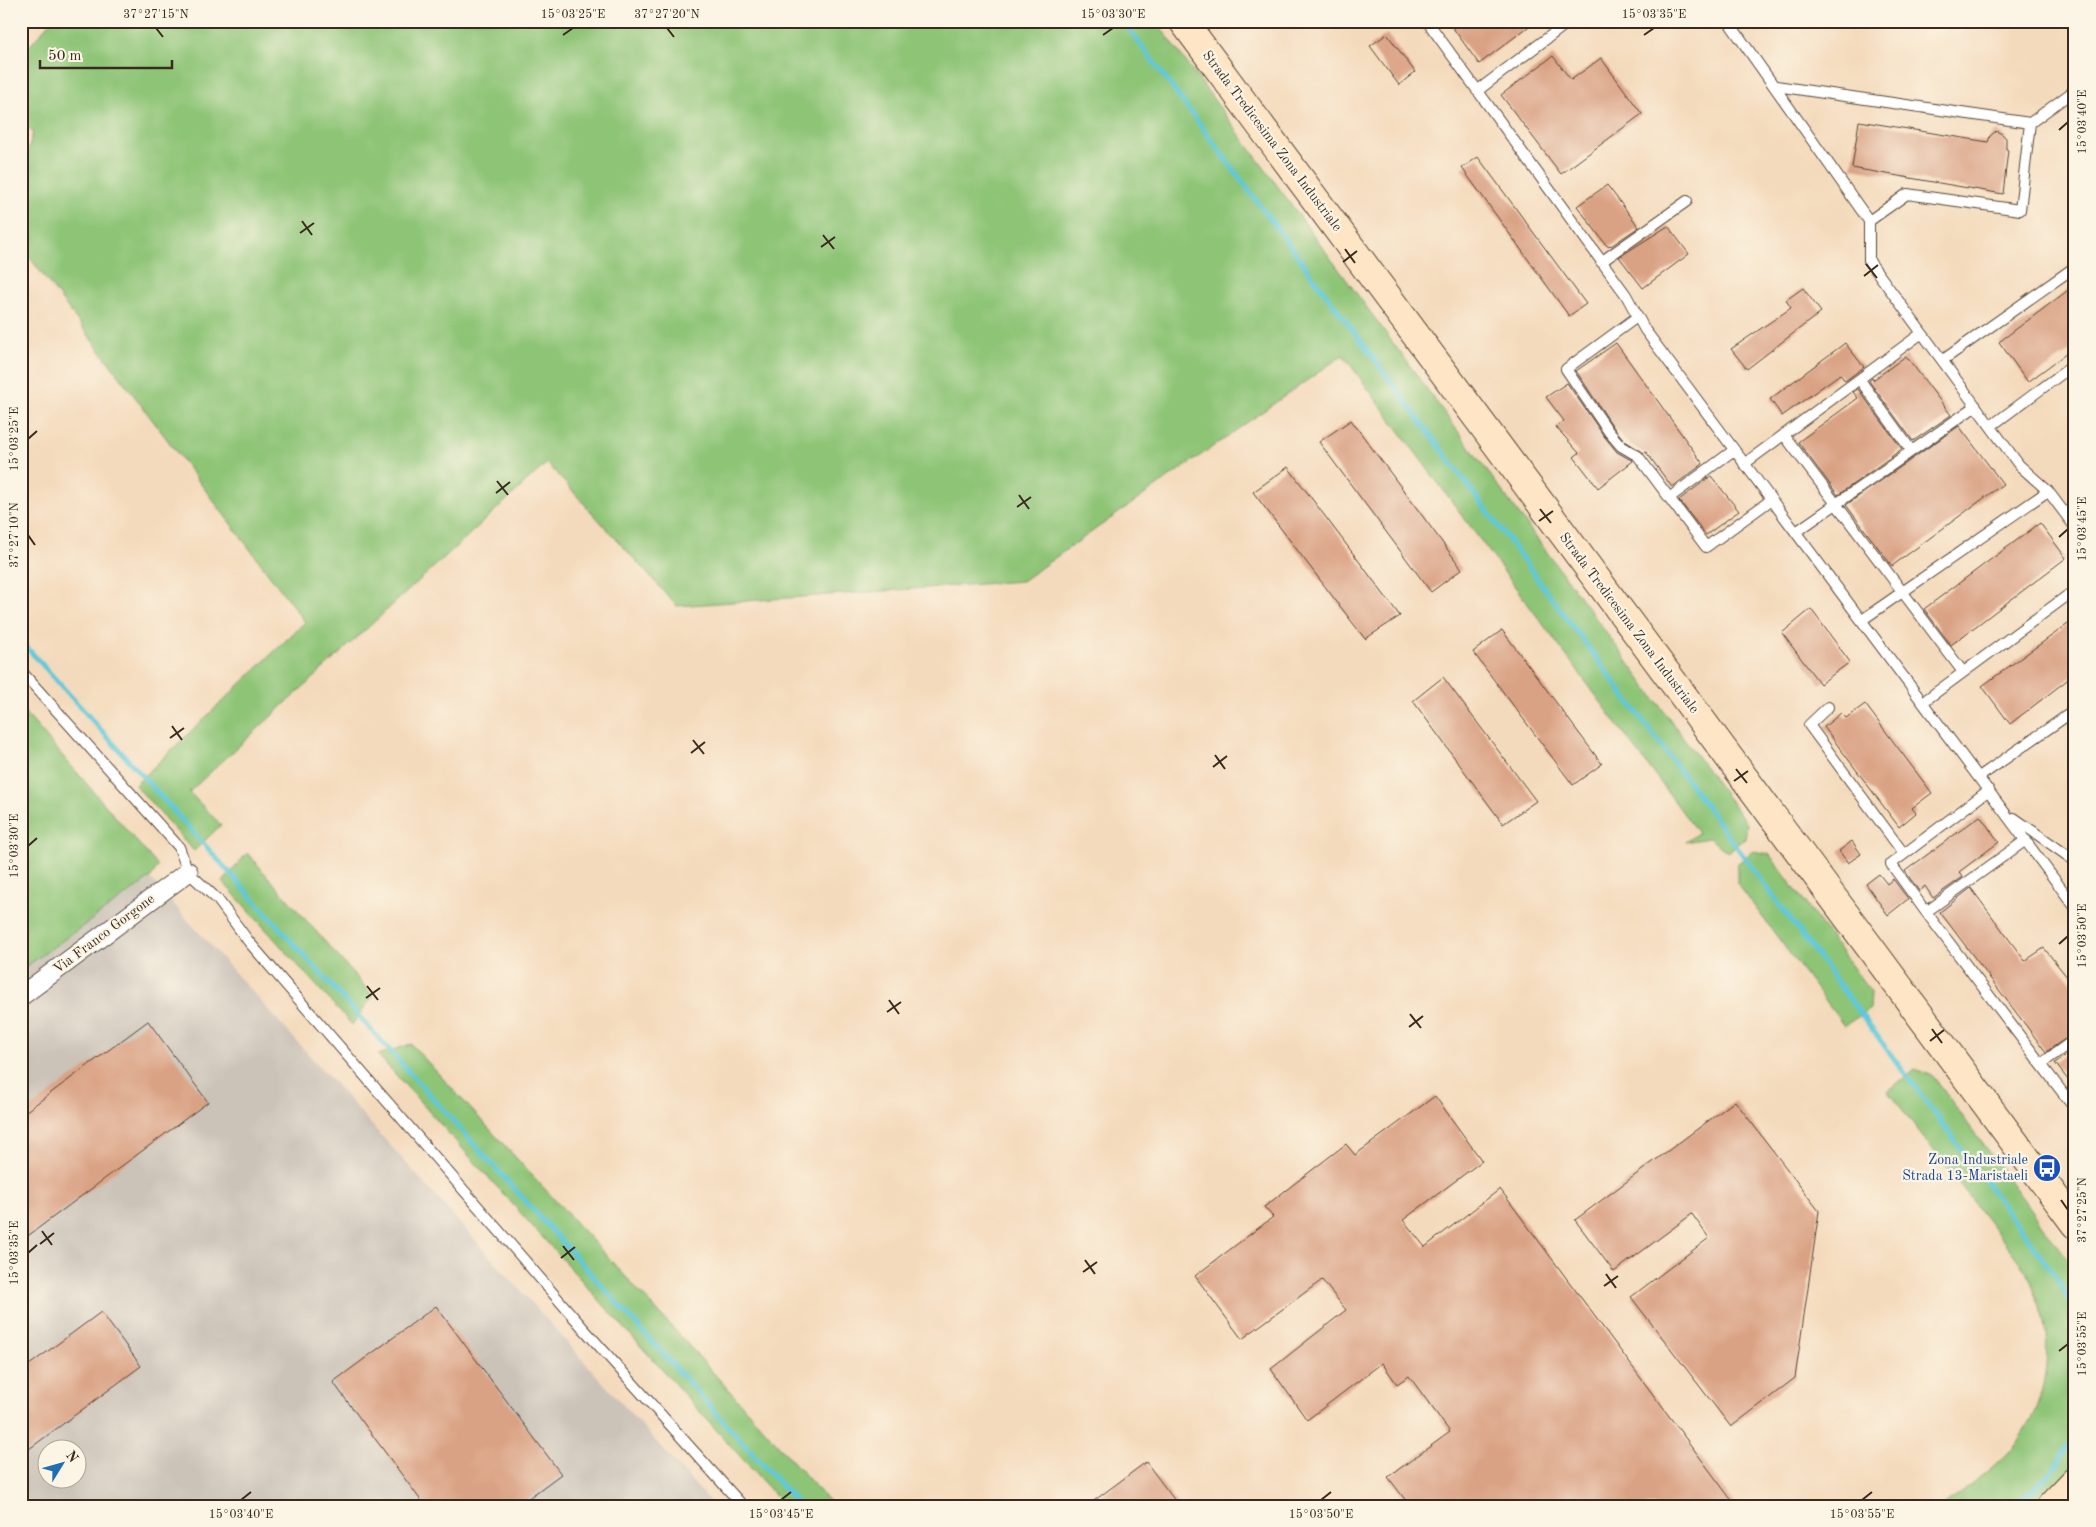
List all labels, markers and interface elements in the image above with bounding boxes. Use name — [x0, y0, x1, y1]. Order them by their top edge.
text: 37°27'15"N — [123, 8, 189, 21]
text: 15°03'25"E — [541, 8, 605, 21]
text: 15°03'30"E — [1081, 8, 1145, 21]
text: 15°03'35"E — [1622, 8, 1686, 21]
text: 37°27'20"N — [634, 9, 700, 21]
scale bar — [40, 38, 172, 70]
street label: Strada Tredicesima Zona Industriale — [1200, 48, 1344, 234]
text: 50 m — [48, 49, 82, 64]
text: 15°03'40"E — [2076, 90, 2089, 154]
text: 15°03'25"E — [8, 407, 21, 471]
text: 15°03'45"E — [2076, 497, 2089, 561]
text: 37°27'10"N — [9, 502, 21, 568]
street label: Strada Tredicesima Zona Industriale — [1557, 530, 1701, 716]
text: 15°03'30"E — [8, 814, 21, 878]
street label: Via Franco Gorgone — [51, 891, 157, 977]
text: 15°03'50"E — [2076, 904, 2089, 968]
place label: Zona Industriale Strada 13-Maristaeli — [1902, 1153, 2028, 1183]
bus stop icon: Zona Industriale Strada 13-Maristaeli — [2032, 1153, 2062, 1183]
text: 37°27'25"N — [2076, 1177, 2089, 1243]
text: 15°03'35"E — [8, 1221, 21, 1285]
text: 15°03'55"E — [2076, 1312, 2089, 1376]
north arrow — [38, 1440, 88, 1490]
text: N — [63, 1448, 81, 1466]
text: 15°03'40"E — [209, 1508, 273, 1521]
text: 15°03'45"E — [749, 1508, 813, 1521]
text: 15°03'50"E — [1289, 1508, 1353, 1521]
text: 15°03'55"E — [1830, 1508, 1894, 1521]

